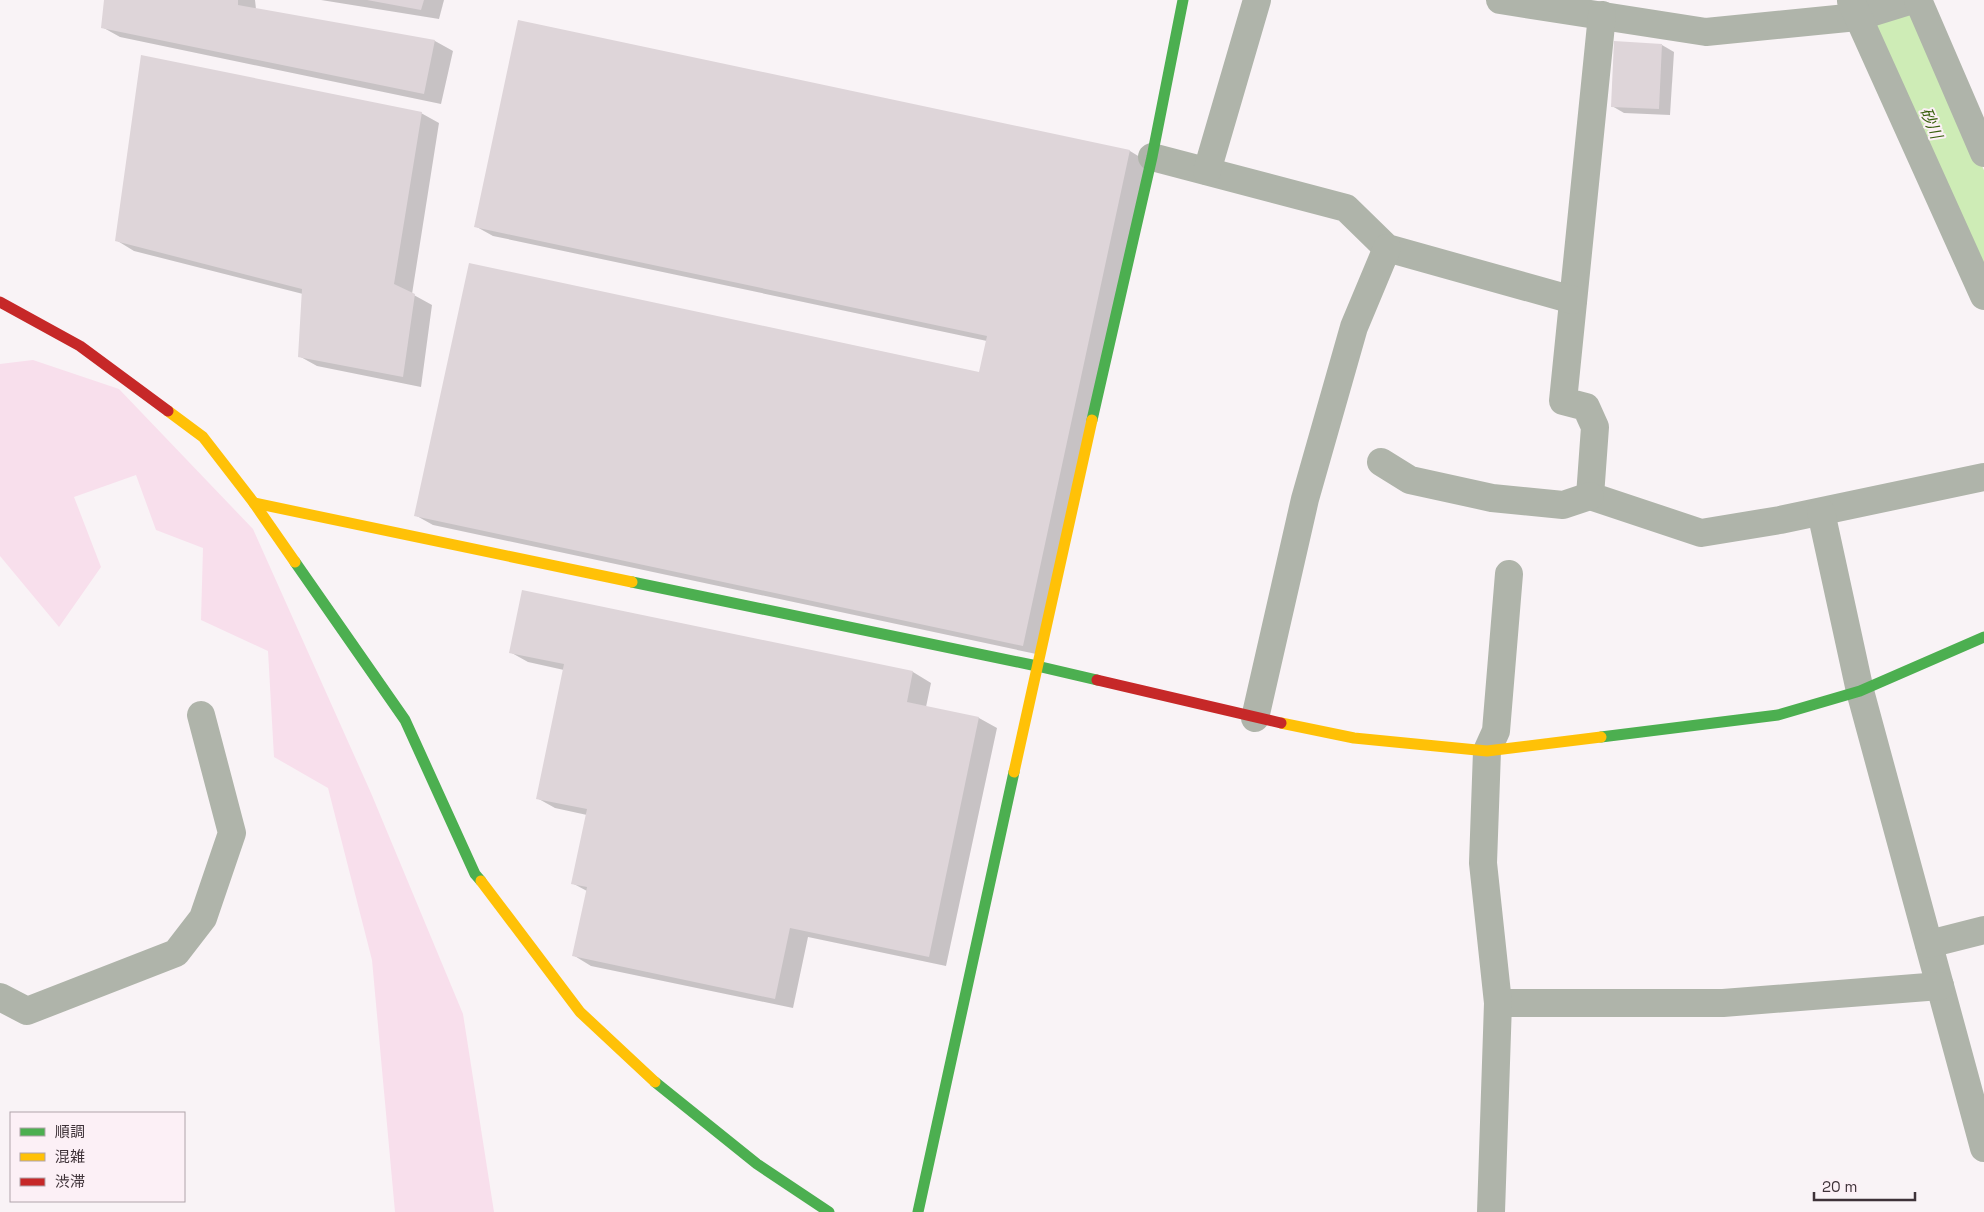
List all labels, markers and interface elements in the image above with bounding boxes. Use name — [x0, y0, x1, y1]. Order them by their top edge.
water label: 砂川 — [1915, 104, 1948, 144]
legend — [10, 1112, 185, 1202]
text: 順調 — [55, 1122, 85, 1141]
text: 混雑 — [55, 1147, 85, 1166]
scale bar — [1814, 1170, 1915, 1202]
text: 渋滞 — [55, 1172, 85, 1191]
text: 20 m — [1822, 1177, 1857, 1196]

